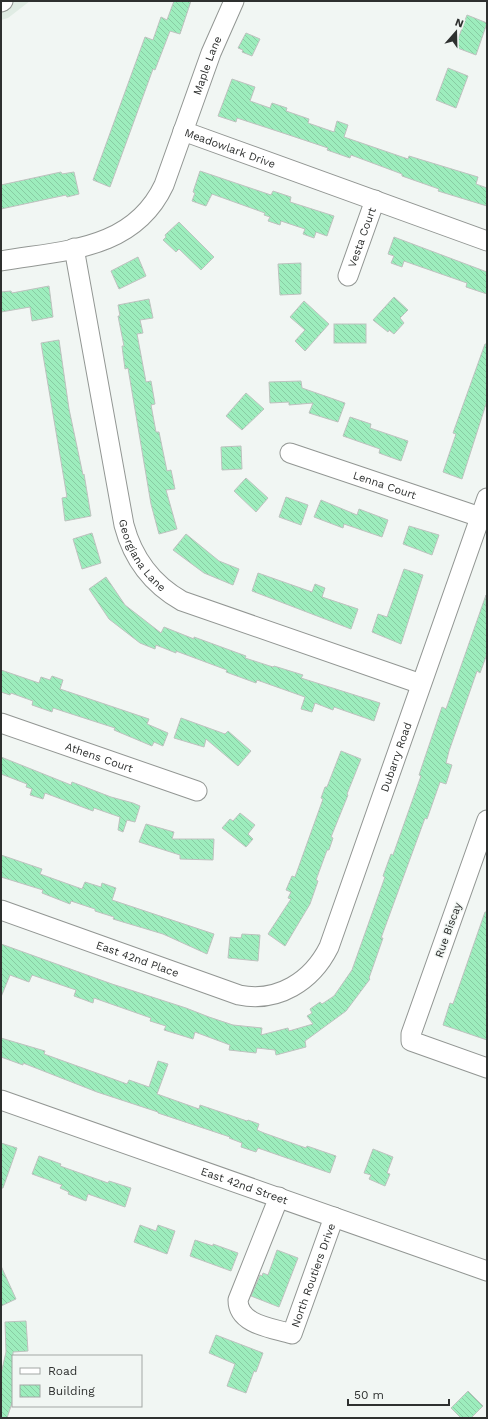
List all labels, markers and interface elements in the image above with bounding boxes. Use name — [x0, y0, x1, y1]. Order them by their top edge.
north arrow — [436, 12, 476, 52]
text: N — [453, 16, 465, 31]
street label: Maple Lane — [191, 34, 225, 97]
street label: Meadowlark Drive — [183, 126, 277, 171]
street label: Vesta Court — [346, 205, 379, 269]
street label: Lenna Court — [351, 469, 418, 502]
street label: Georgiana Lane — [116, 518, 168, 594]
street label: Dubarry Road — [378, 721, 415, 794]
street label: Athens Court — [64, 740, 135, 775]
street label: Rue Biscay — [432, 901, 465, 960]
street label: East 42nd Place — [94, 938, 181, 980]
street label: East 42nd Street — [199, 1165, 290, 1208]
street label: North Routiers Drive — [289, 1222, 338, 1329]
legend — [12, 1355, 142, 1407]
text: Road — [48, 1364, 77, 1378]
scale bar — [348, 1381, 449, 1407]
text: Building — [48, 1384, 95, 1398]
text: 50 m — [354, 1388, 384, 1402]

